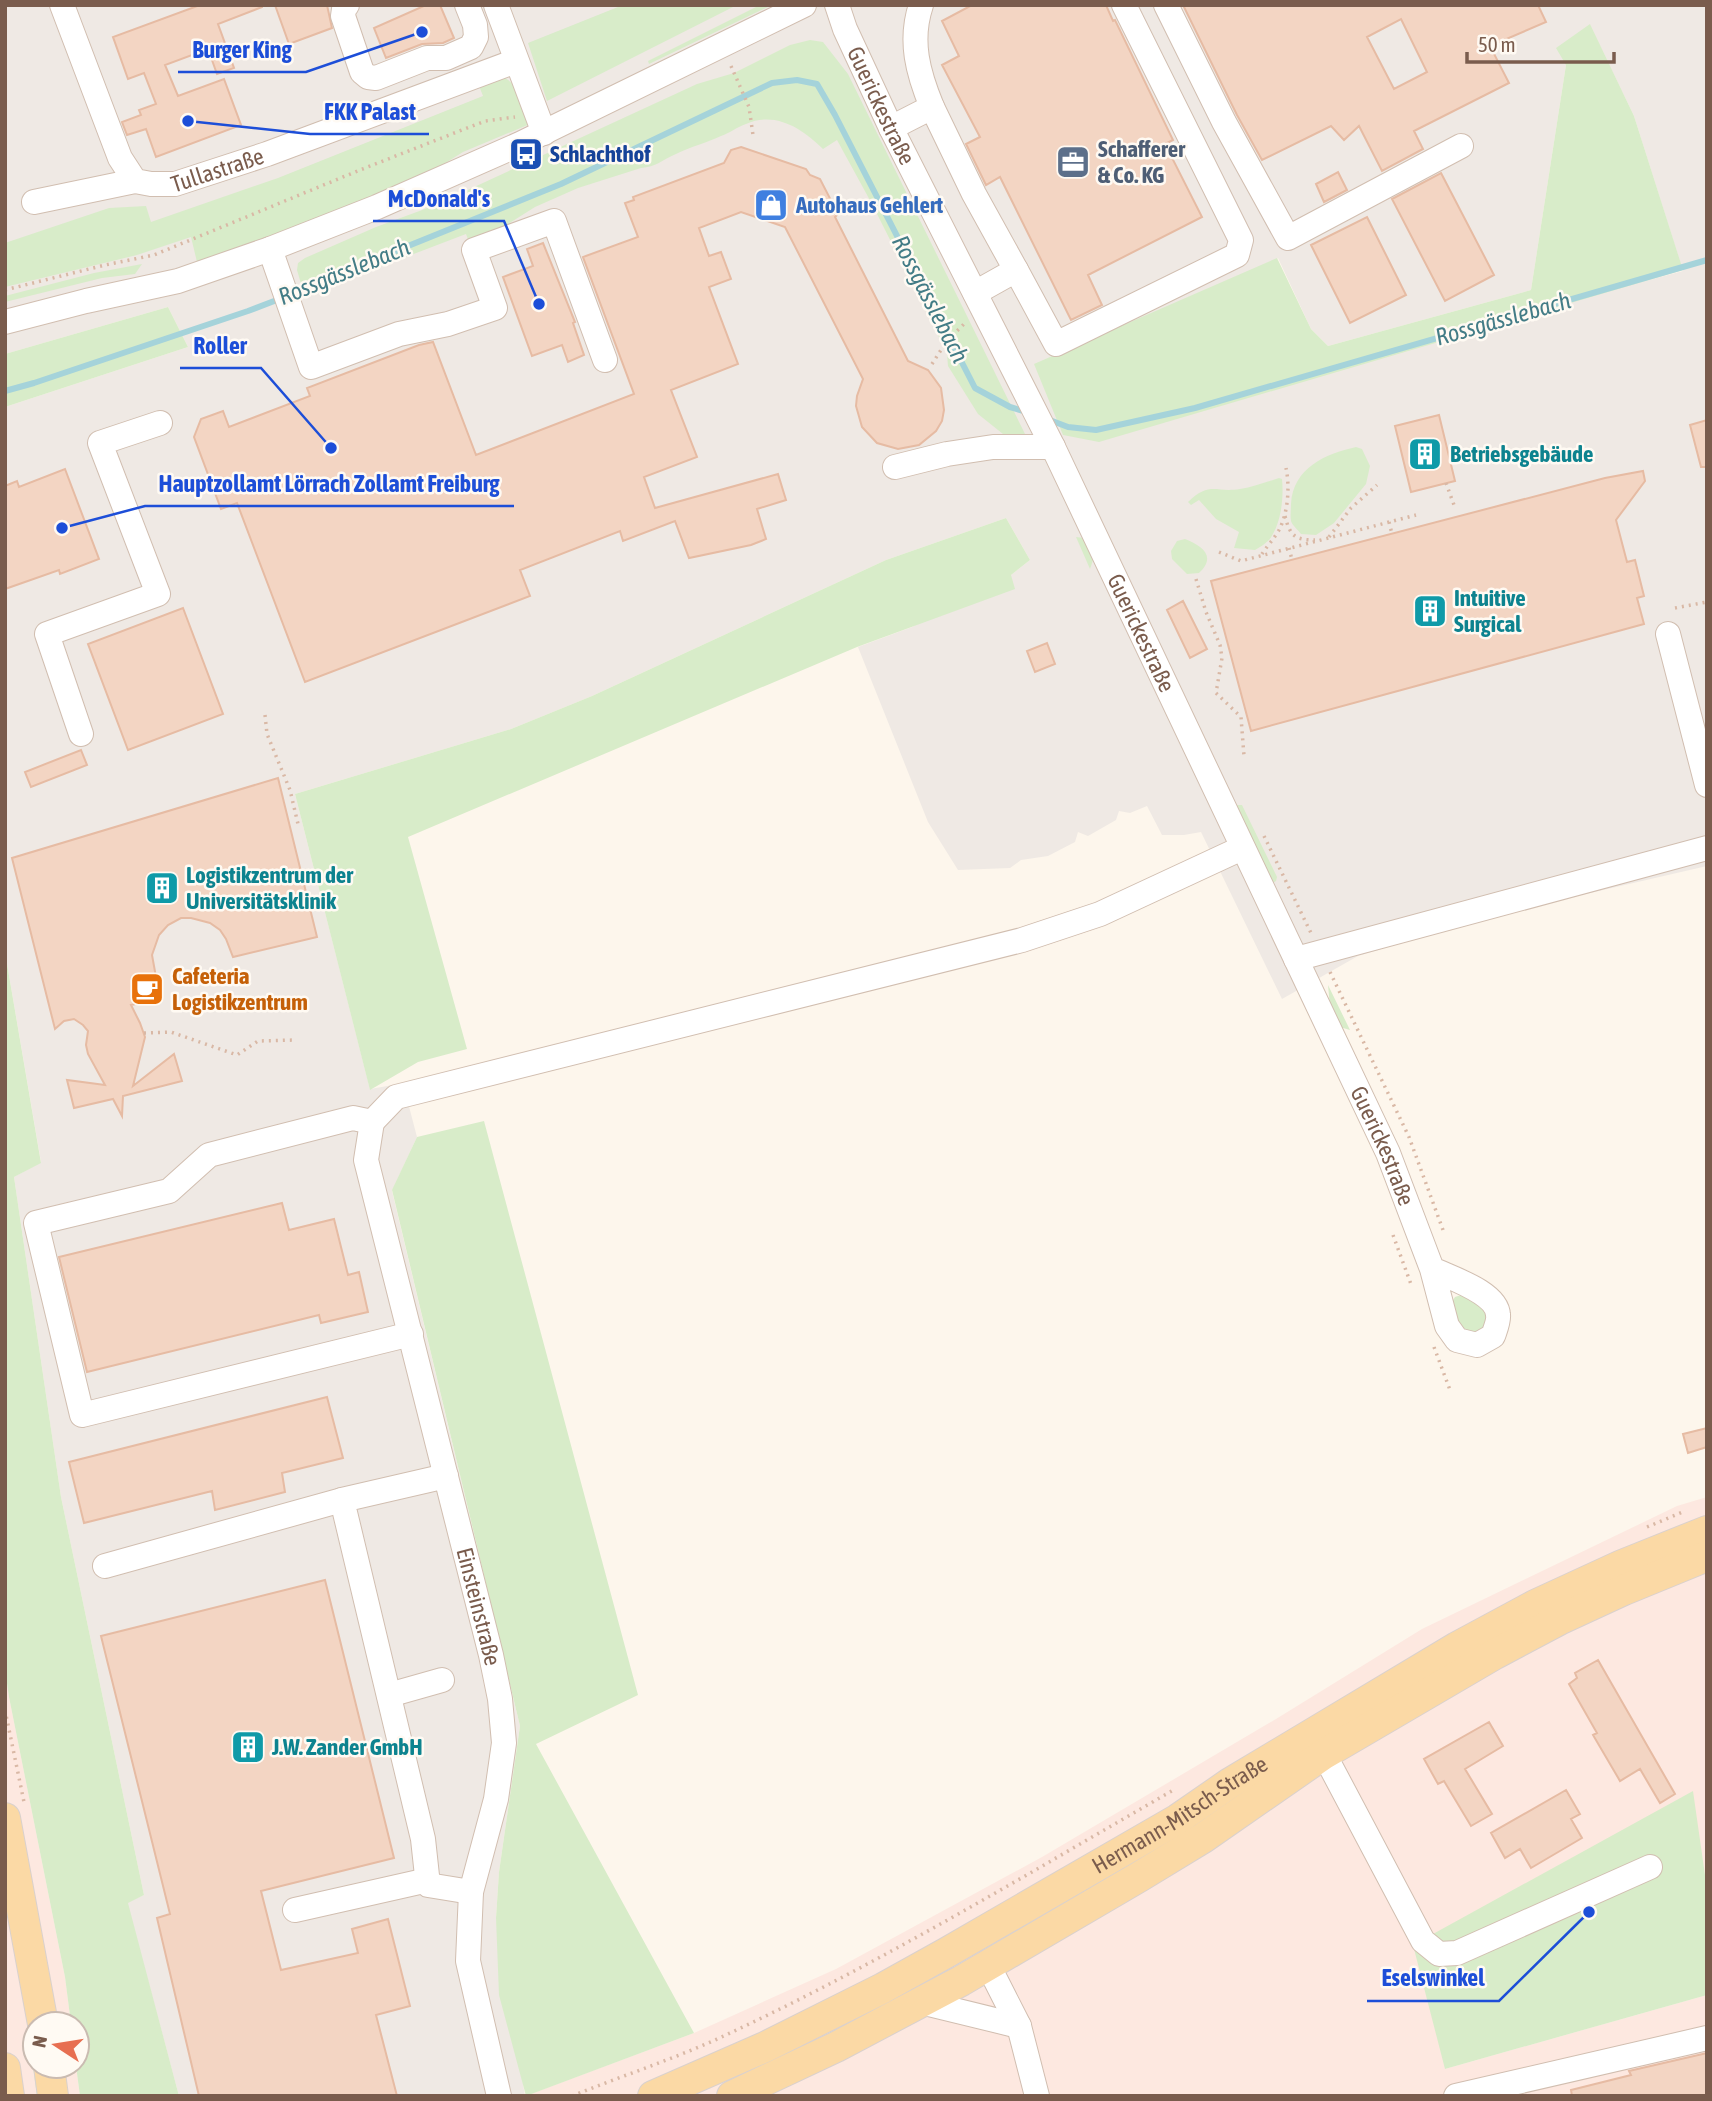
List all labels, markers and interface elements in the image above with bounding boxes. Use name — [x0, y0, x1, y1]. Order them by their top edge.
scale bar — [1467, 21, 1614, 65]
callout: Burger King — [178, 27, 306, 72]
text: 50 m — [1478, 32, 1516, 56]
text: Burger King — [192, 36, 293, 63]
street label: Guerickestraße — [842, 43, 920, 169]
callout: FKK Palast — [310, 89, 429, 134]
text: FKK Palast — [324, 98, 416, 125]
bus stop icon: Schlachthof — [507, 135, 545, 173]
place label: Schafferer & Co. KG — [1098, 136, 1186, 188]
place label: Schlachthof — [550, 141, 651, 167]
street label: Tullastraße — [168, 143, 267, 197]
office icon: Schafferer & Co. KG — [1054, 143, 1092, 181]
callout: McDonald's — [373, 176, 504, 221]
text: McDonald's — [388, 185, 491, 212]
shop icon: Autohaus Gehlert — [752, 186, 790, 224]
place label: Autohaus Gehlert — [795, 192, 943, 218]
water label: Rossgässlebach — [887, 231, 974, 367]
water label: Rossgässlebach — [274, 233, 414, 310]
water label: Rossgässlebach — [1432, 286, 1574, 351]
callout: Roller — [180, 323, 261, 368]
text: Roller — [193, 332, 248, 359]
building icon: Betriebsgebäude — [1406, 435, 1444, 473]
place label: Betriebsgebäude — [1450, 441, 1593, 467]
callout: Hauptzollamt Lörrach Zollamt Freiburg — [145, 461, 514, 506]
text: Hauptzollamt Lörrach Zollamt Freiburg — [158, 470, 500, 497]
street label: Guerickestraße — [1102, 570, 1180, 696]
place label: Intuitive Surgical — [1454, 585, 1526, 637]
building icon: Intuitive Surgical — [1411, 592, 1449, 630]
place label: Logistikzentrum der Universitätsklinik — [186, 862, 354, 914]
building icon: Logistikzentrum der Universitätsklinik — [143, 869, 181, 907]
place label: Cafeteria Logistikzentrum — [172, 963, 308, 1015]
cafe icon: Cafeteria Logistikzentrum — [128, 970, 166, 1008]
street label: Guerickestraße — [1345, 1082, 1420, 1209]
street label: Einsteinstraße — [451, 1545, 506, 1668]
building icon: J.W. Zander GmbH — [229, 1728, 267, 1766]
place label: J.W. Zander GmbH — [271, 1734, 423, 1760]
street label: Hermann-Mitsch-Straße — [1088, 1751, 1272, 1879]
callout: Eselswinkel — [1367, 1956, 1499, 2001]
text: Eselswinkel — [1381, 1964, 1485, 1991]
north arrow — [21, 2010, 91, 2080]
text: N — [27, 2034, 51, 2049]

